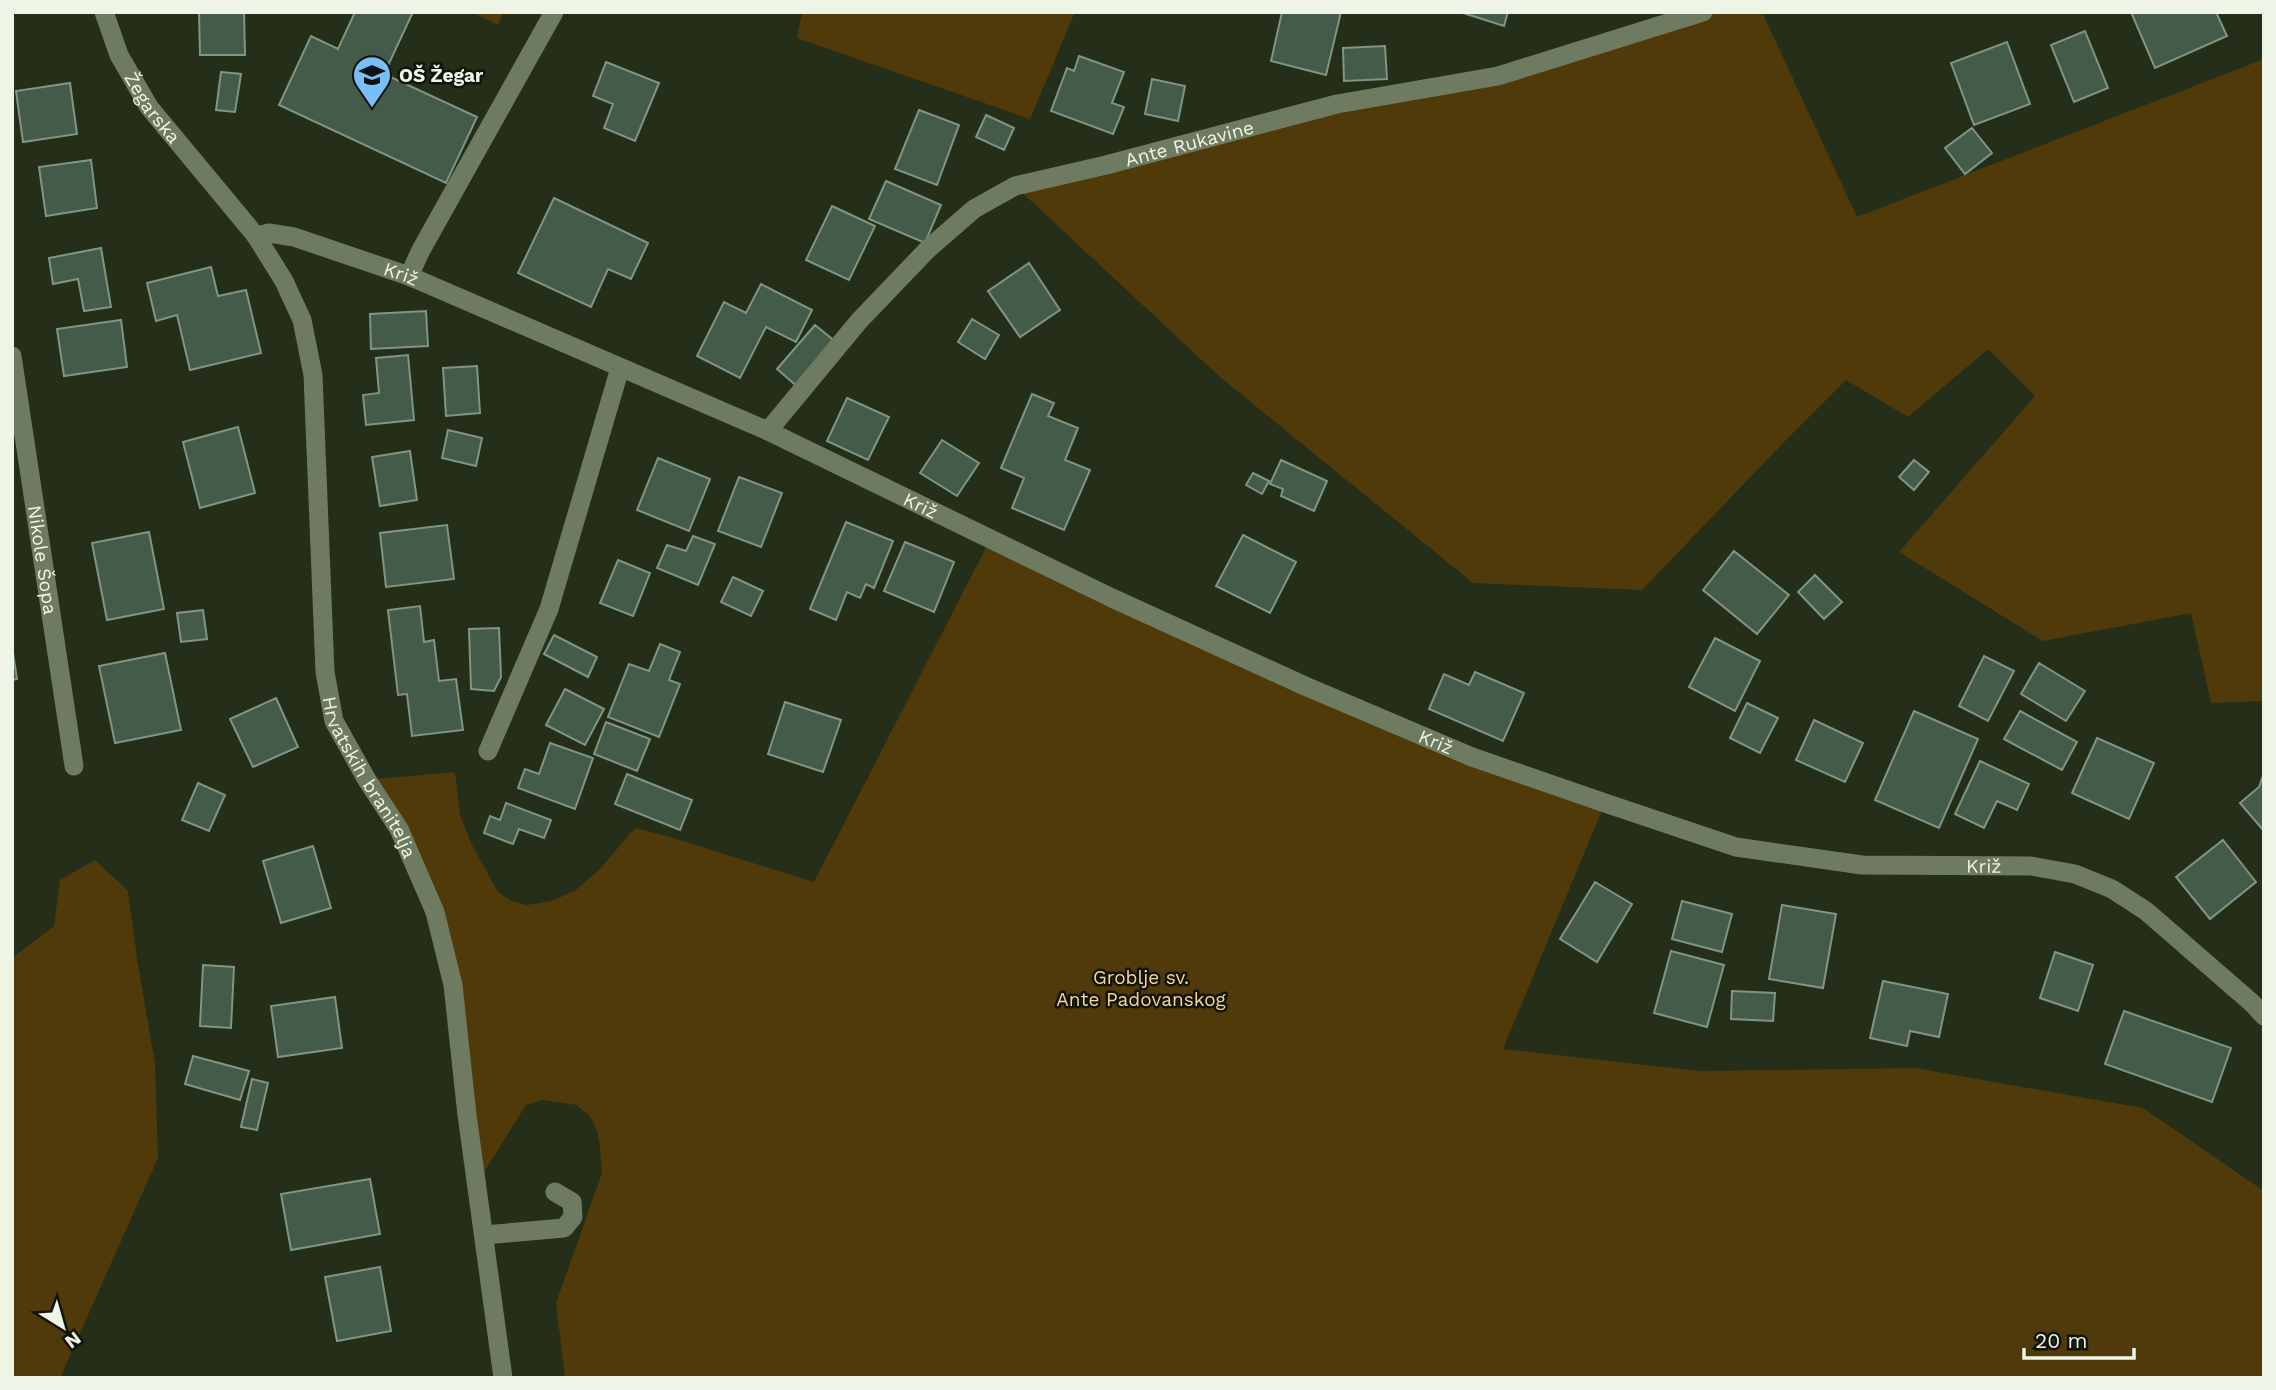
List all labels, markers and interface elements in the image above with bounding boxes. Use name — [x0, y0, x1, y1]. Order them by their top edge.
school or university icon: OŠ Žegar — [351, 54, 393, 109]
place label: OŠ Žegar — [399, 64, 484, 87]
street label: Žegarska — [120, 68, 186, 148]
street label: Ante Rukavine — [1122, 115, 1256, 171]
street label: Križ — [381, 257, 422, 290]
street label: Križ — [900, 487, 942, 523]
street label: Nikole Šopa — [23, 503, 62, 616]
street label: Hrvatskih branitelja — [318, 694, 422, 862]
street label: Križ — [1415, 724, 1457, 759]
street label: Križ — [1966, 854, 2001, 877]
park label: Groblje sv. Ante Padovanskog — [1056, 966, 1227, 1011]
north arrow — [28, 1292, 98, 1362]
scale bar — [2024, 1316, 2134, 1360]
text: N — [60, 1327, 85, 1354]
text: 20 m — [2035, 1328, 2087, 1353]

